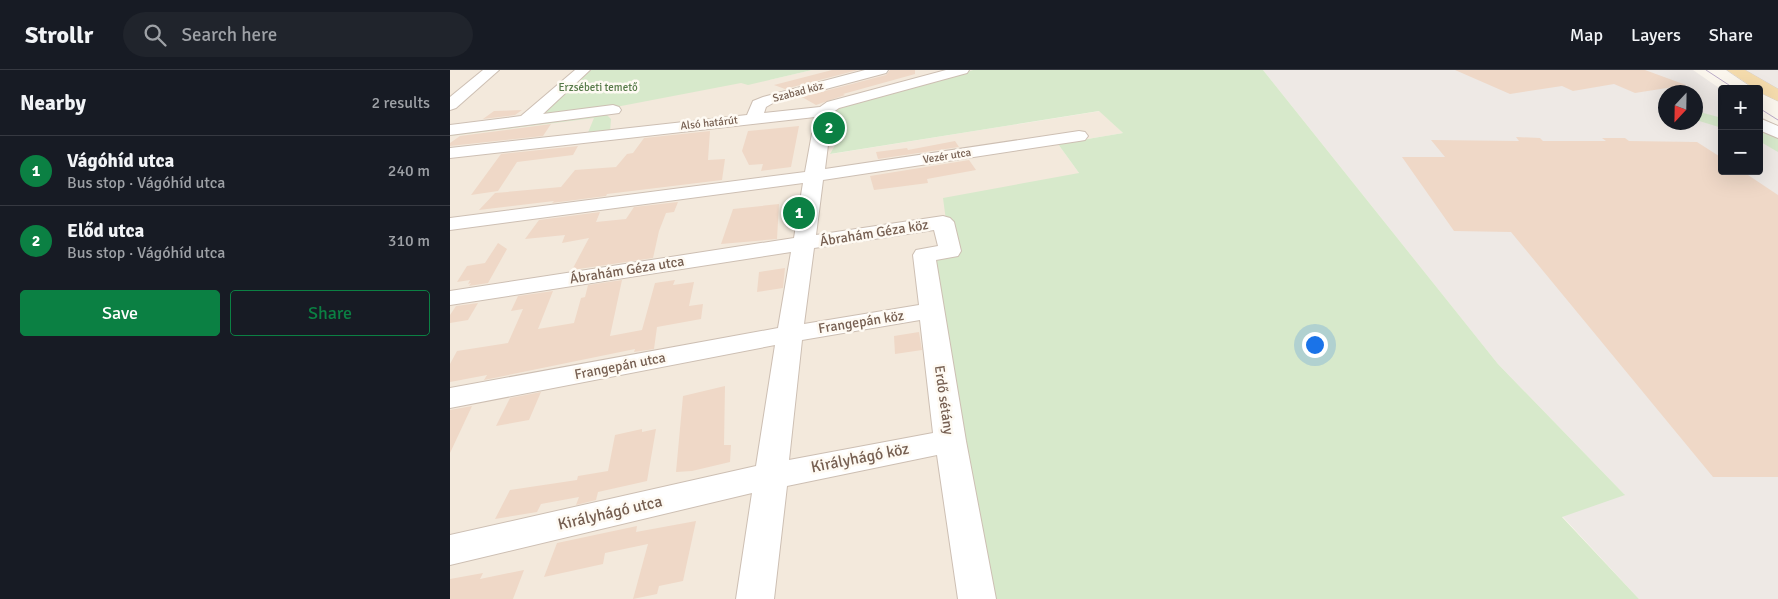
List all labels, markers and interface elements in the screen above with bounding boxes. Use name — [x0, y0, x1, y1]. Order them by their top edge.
search box — [123, 12, 473, 57]
text: Strollr — [25, 20, 93, 50]
icon: search — [141, 21, 169, 49]
text: Search here — [181, 23, 277, 47]
text: Map — [1570, 24, 1603, 46]
text: Layers — [1631, 24, 1681, 46]
text: Share — [1709, 24, 1753, 46]
street label: Szabad köz — [771, 79, 825, 105]
park label: Erzsébeti temető — [558, 81, 638, 94]
north arrow — [1658, 85, 1703, 130]
map controls — [1718, 85, 1763, 175]
button: + — [1718, 85, 1763, 130]
text: Nearby — [20, 90, 86, 116]
text: 2 results — [371, 93, 430, 113]
pin: 2 — [813, 109, 845, 147]
street label: Alsó határút — [680, 114, 738, 132]
button: − — [1718, 130, 1763, 175]
street label: Vezér utca — [922, 146, 972, 166]
text: Vágóhíd utca — [67, 149, 174, 173]
text: 1 — [32, 161, 40, 181]
text: 240 m — [388, 161, 430, 181]
text: Bus stop · Vágóhíd utca — [67, 173, 225, 193]
pin: 1 — [783, 194, 815, 232]
street label: Ábrahám Géza köz — [819, 216, 929, 250]
text: Előd utca — [67, 219, 144, 243]
text: 2 — [32, 231, 40, 251]
text: 310 m — [388, 231, 430, 251]
text: Bus stop · Vágóhíd utca — [67, 243, 225, 263]
street label: Ábrahám Géza utca — [569, 253, 685, 287]
button: Save — [20, 290, 220, 336]
button: Share — [230, 290, 430, 336]
street label: Frangepán köz — [817, 307, 905, 337]
your location — [1302, 332, 1328, 358]
street label: Frangepán utca — [573, 349, 667, 383]
street label: Erdő sétány — [931, 364, 957, 436]
street label: Királyhágó köz — [809, 439, 911, 477]
street label: Királyhágó utca — [556, 491, 664, 535]

